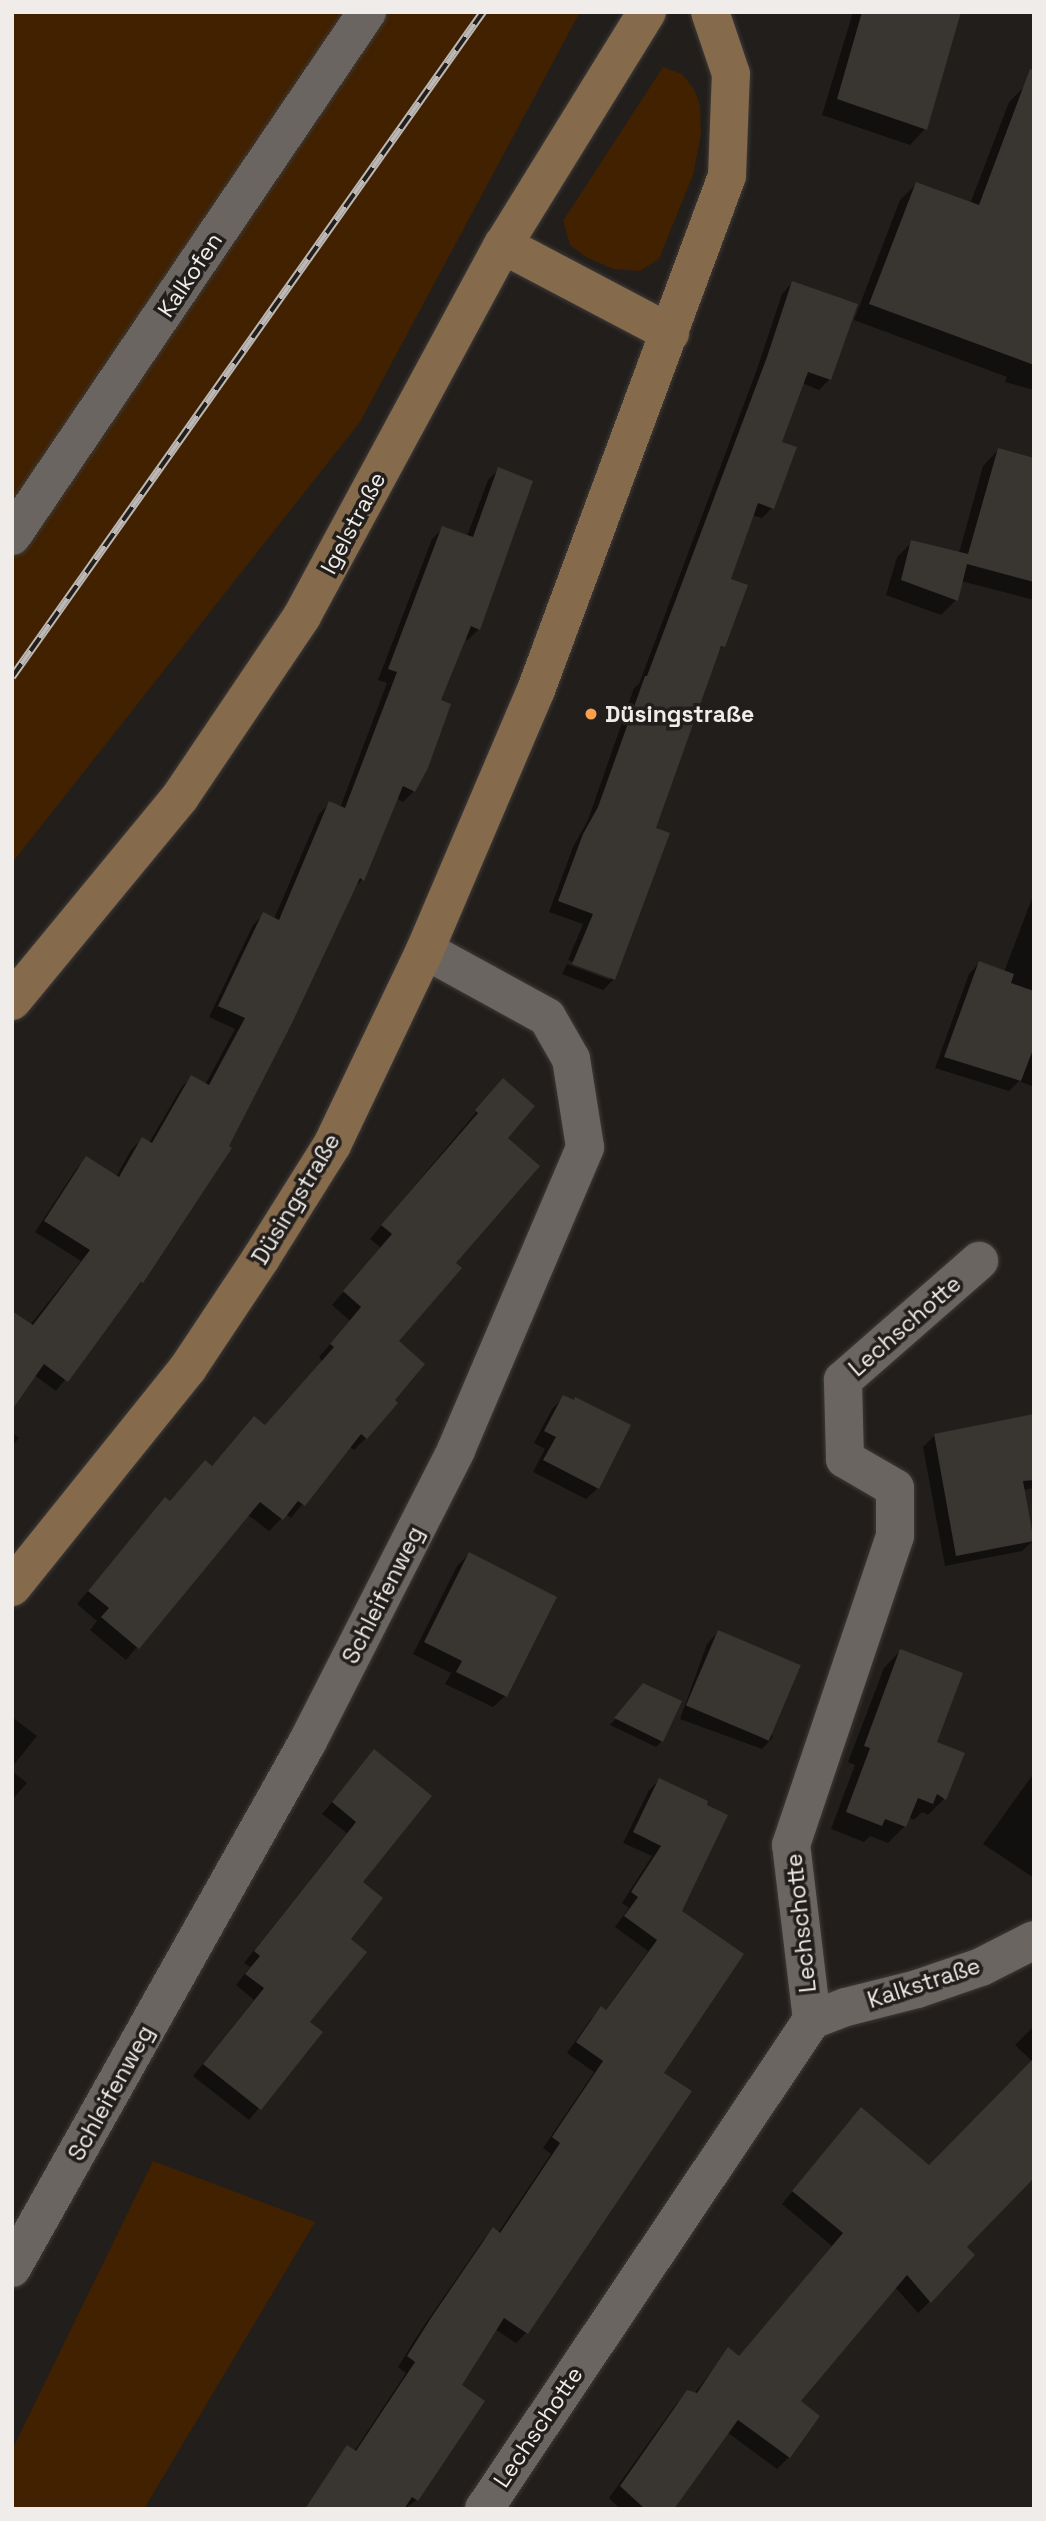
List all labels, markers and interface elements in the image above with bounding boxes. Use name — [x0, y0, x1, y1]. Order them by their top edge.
street label: Kalkofen — [152, 228, 228, 322]
street label: Igelstraße — [315, 467, 391, 579]
place label: Düsingstraße — [605, 700, 754, 728]
marker: Düsingstraße — [583, 706, 599, 722]
street label: Düsingstraße — [246, 1128, 346, 1270]
street label: Lechschotte — [843, 1270, 967, 1382]
street label: Schleifenweg — [337, 1522, 429, 1668]
street label: Lechschotte — [780, 1852, 822, 1994]
street label: Kalkstraße — [864, 1952, 984, 2014]
street label: Schleifenweg — [62, 2020, 160, 2166]
street label: Lechschotte — [487, 2361, 589, 2493]

